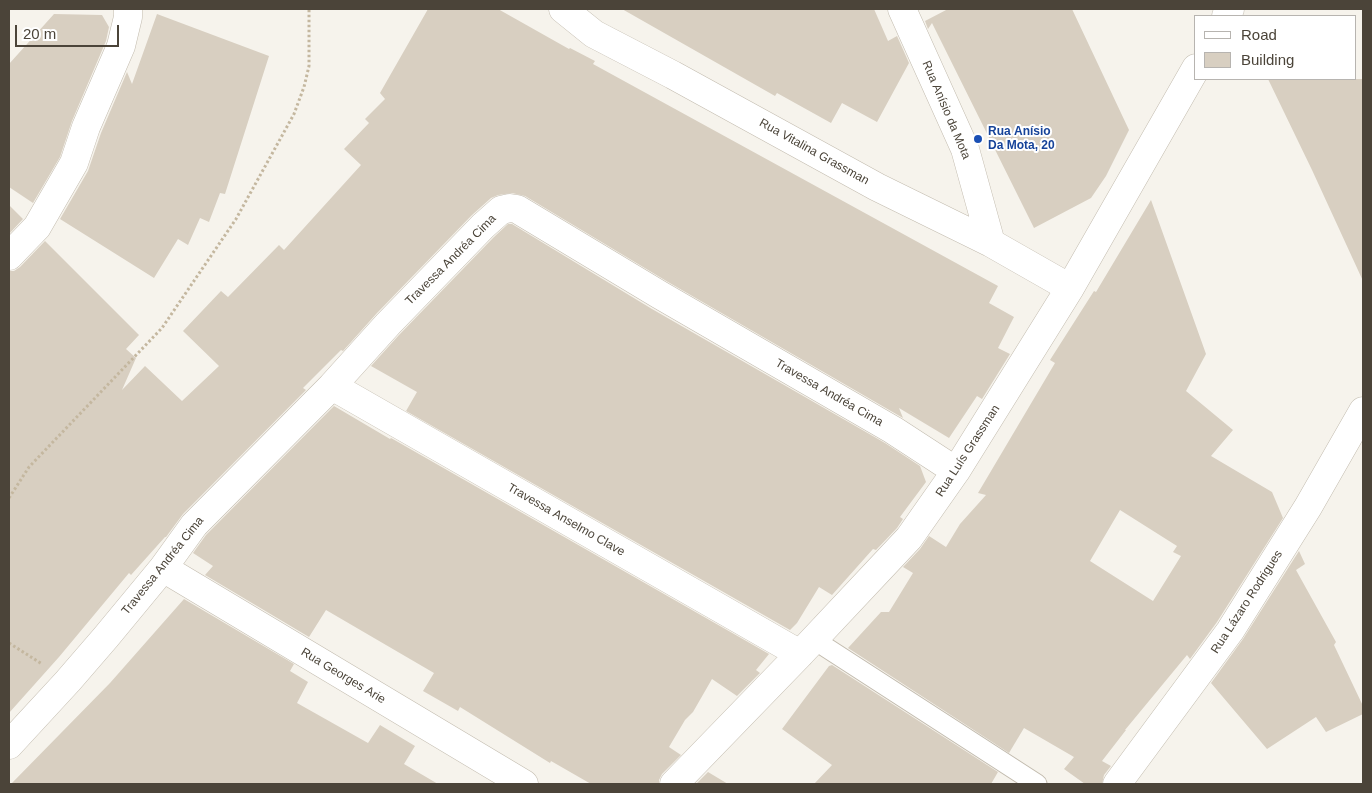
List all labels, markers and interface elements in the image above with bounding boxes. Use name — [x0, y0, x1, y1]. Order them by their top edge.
scale bar — [18, 15, 121, 47]
legend — [1194, 15, 1357, 80]
text: 20 m — [23, 25, 56, 42]
text: Road — [1241, 26, 1277, 43]
text: Building — [1241, 51, 1294, 68]
street label: Rua Anísio da Mota — [919, 59, 973, 161]
street label: Rua Vitalina Grassman — [757, 116, 871, 188]
place label: Rua Anísio Da Mota, 20 — [988, 125, 1055, 153]
marker: Rua Anísio Da Mota, 20 — [972, 133, 984, 145]
street label: Travessa Andréa Cima — [403, 212, 499, 308]
street label: Travessa Andréa Cima — [772, 356, 886, 430]
street label: Rua Luís Grassman — [933, 402, 1003, 500]
street label: Travessa Anselmo Clave — [505, 481, 627, 559]
street label: Travessa Andréa Cima — [119, 514, 207, 618]
street label: Rua Lázaro Rodrigues — [1208, 548, 1286, 656]
street label: Rua Georges Arie — [298, 645, 388, 707]

